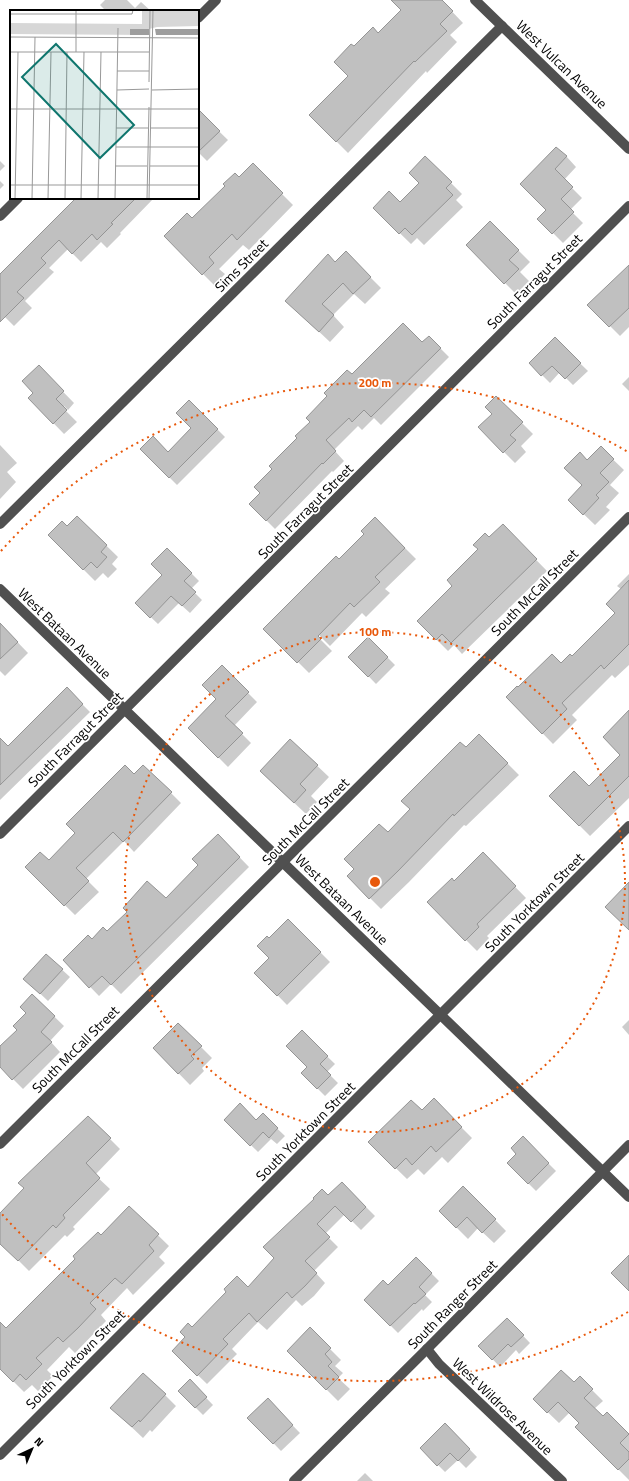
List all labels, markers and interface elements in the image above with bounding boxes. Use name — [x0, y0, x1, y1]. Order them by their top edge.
inset map — [10, 10, 199, 199]
street label: West Vulcan Avenue — [512, 15, 612, 113]
street label: South Farragut Street — [482, 229, 586, 333]
street label: Sims Street — [210, 233, 273, 296]
text: 200 m — [359, 373, 391, 392]
street label: South Farragut Street — [253, 459, 357, 563]
street label: South McCall Street — [486, 544, 582, 640]
street label: West Bataan Avenue — [14, 583, 116, 683]
text: 100 m — [359, 622, 391, 641]
street label: South Farragut Street — [23, 687, 127, 791]
street label: South McCall Street — [257, 773, 353, 869]
street label: South Yorktown Street — [480, 847, 589, 956]
street label: West Bataan Avenue — [291, 849, 393, 949]
centre of rings — [368, 875, 382, 889]
street label: South McCall Street — [27, 1001, 123, 1097]
street label: South Yorktown Street — [251, 1076, 360, 1185]
street label: South Ranger Street — [402, 1254, 502, 1354]
street label: South Yorktown Street — [21, 1304, 130, 1413]
street label: West Wildrose Avenue — [448, 1352, 558, 1460]
north arrow — [12, 1429, 52, 1469]
text: N — [31, 1433, 47, 1450]

